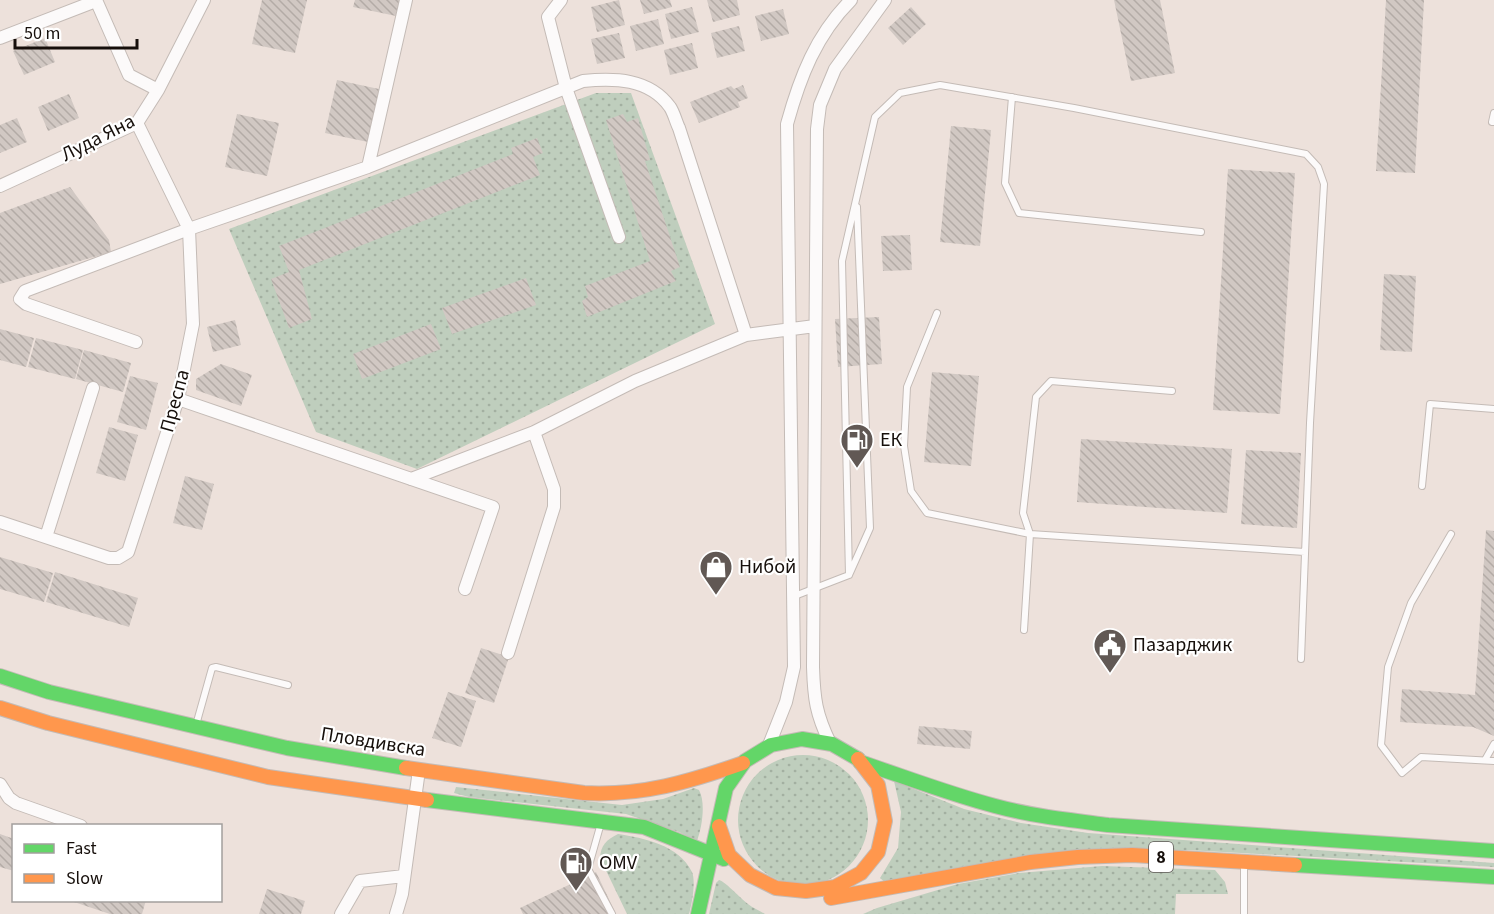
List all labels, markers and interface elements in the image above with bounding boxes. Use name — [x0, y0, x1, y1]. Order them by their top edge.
scale bar — [15, 12, 136, 50]
text: 50 m — [24, 21, 60, 46]
street label: Луда Яна — [56, 107, 140, 169]
street label: Преспа — [153, 366, 197, 436]
fuel station icon: ЕК — [839, 422, 875, 469]
place label: ЕК — [880, 426, 903, 454]
shop icon: Нибой — [698, 549, 734, 596]
place label: Нибой — [739, 553, 796, 581]
public building icon: Пазарджик — [1092, 627, 1128, 674]
place label: Пазарджик — [1133, 631, 1232, 659]
street label: Пловдивска — [319, 720, 427, 764]
legend — [12, 824, 222, 902]
text: Fast — [66, 836, 97, 861]
road number: 8 — [1149, 842, 1173, 872]
fuel station icon: OMV — [558, 845, 594, 892]
place label: OMV — [599, 849, 638, 877]
text: Slow — [66, 866, 103, 891]

